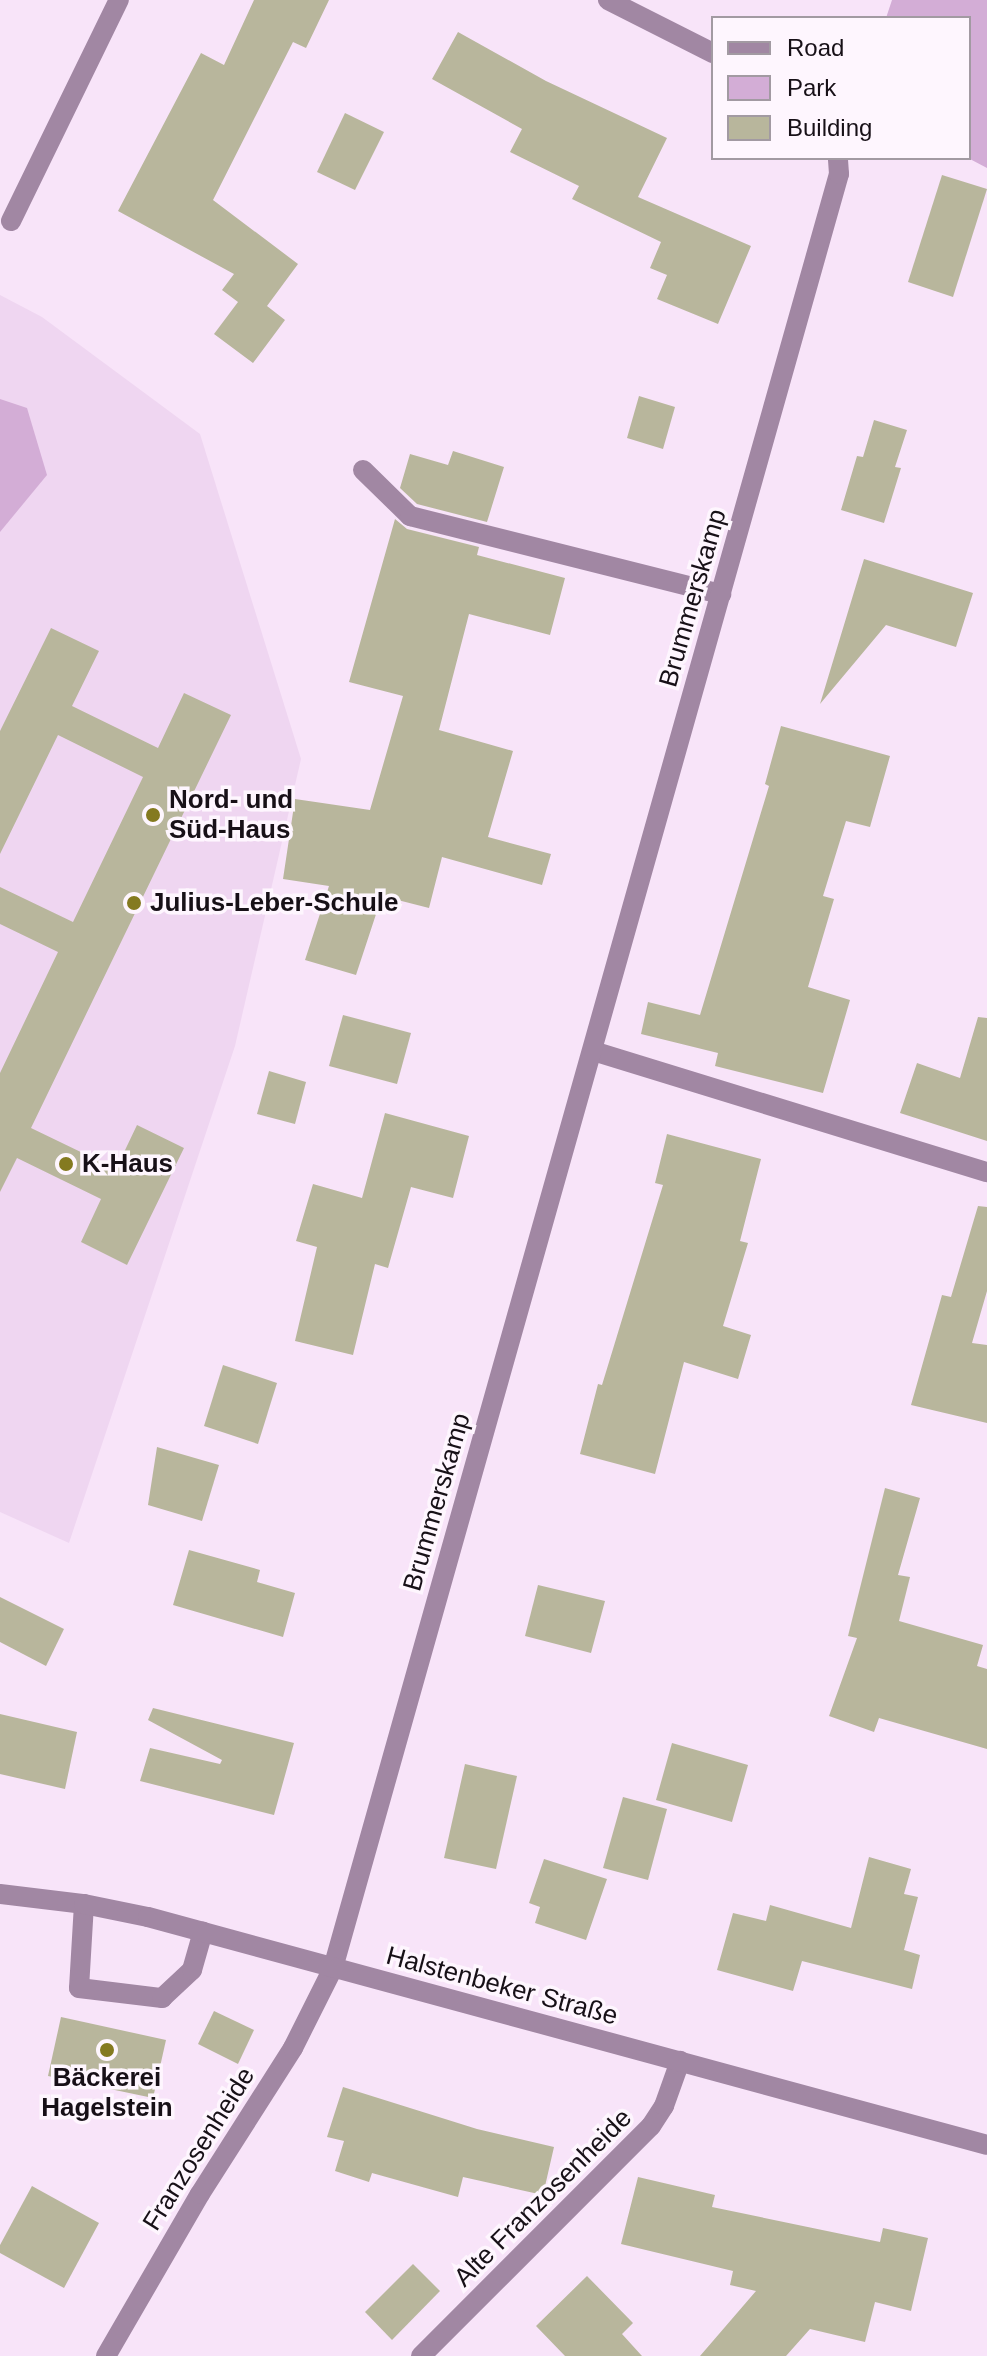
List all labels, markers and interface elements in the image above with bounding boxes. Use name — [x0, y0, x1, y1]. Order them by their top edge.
legend — [711, 16, 971, 160]
text: Road — [787, 34, 844, 61]
text: Park — [787, 74, 836, 101]
text: Building — [787, 114, 872, 141]
street label: Brummerskamp — [653, 506, 733, 690]
place label: Nord- und Süd-Haus — [169, 784, 293, 846]
marker: Nord- und Süd-Haus — [144, 806, 162, 824]
place label: Julius-Leber-Schule — [150, 887, 398, 919]
marker: Julius-Leber-Schule — [125, 894, 143, 912]
place label: K-Haus — [82, 1148, 173, 1180]
marker: K-Haus — [57, 1155, 75, 1173]
street label: Brummerskamp — [397, 1410, 477, 1594]
street label: Halstenbeker Straße — [383, 1940, 621, 2032]
marker: Bäckerei Hagelstein — [98, 2041, 116, 2059]
place label: Bäckerei Hagelstein — [41, 2062, 173, 2124]
street label: Franzosenheide — [136, 2062, 262, 2236]
street label: Alte Franzosenheide — [448, 2103, 638, 2293]

